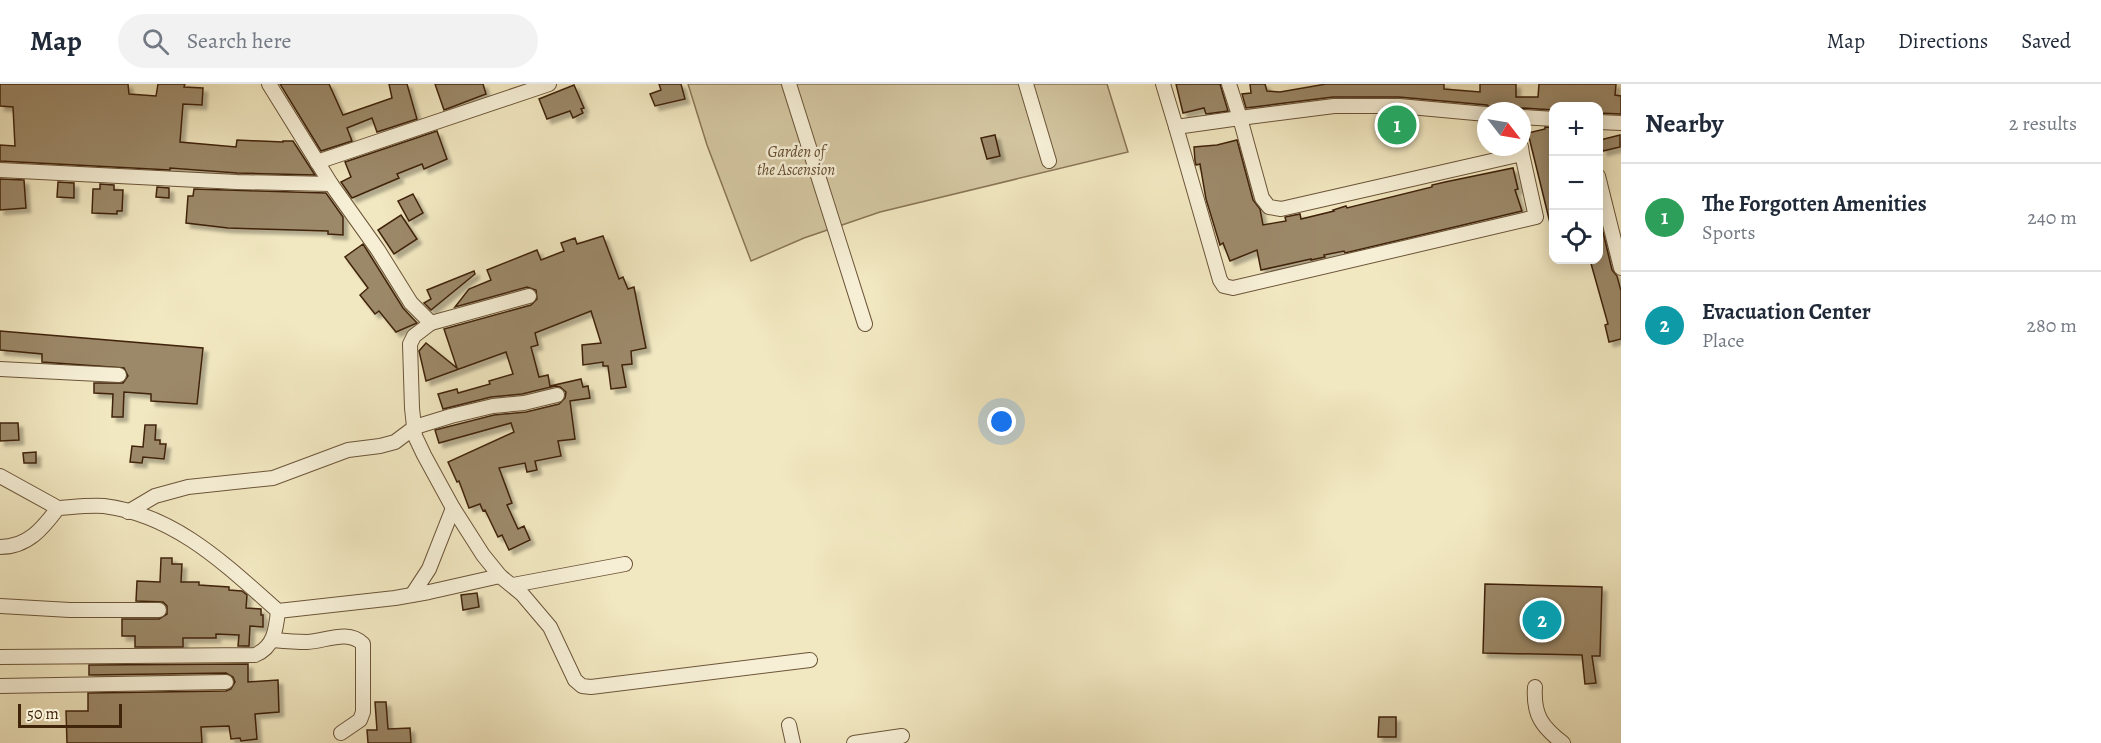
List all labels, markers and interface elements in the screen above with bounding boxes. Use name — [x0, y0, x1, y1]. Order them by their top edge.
search box — [118, 14, 538, 68]
text: Map — [30, 22, 82, 60]
icon: search — [139, 25, 172, 58]
text: Search here — [187, 26, 291, 56]
text: Map — [1827, 27, 1865, 55]
text: Directions — [1898, 27, 1988, 55]
text: Saved — [2021, 27, 2071, 55]
pin: 1 — [1378, 102, 1416, 147]
north arrow — [1477, 102, 1531, 156]
map controls — [1549, 102, 1603, 264]
button: + — [1549, 102, 1603, 156]
text: Nearby — [1645, 106, 1724, 141]
text: 2 results — [2009, 110, 2077, 137]
park label: Garden of the Ascension — [757, 141, 835, 181]
button: − — [1549, 156, 1603, 210]
text: The Forgotten Amenities — [1702, 189, 1927, 219]
text: 1 — [1661, 204, 1668, 231]
text: 240 m — [2027, 204, 2077, 231]
button: locate — [1549, 210, 1603, 264]
text: Sports — [1702, 219, 1755, 246]
text: Evacuation Center — [1702, 297, 1871, 327]
text: 2 — [1660, 312, 1669, 339]
text: 280 m — [2027, 312, 2077, 339]
text: Place — [1702, 327, 1744, 354]
your location — [987, 407, 1016, 436]
pin: 2 — [1522, 598, 1562, 642]
scale bar — [18, 701, 122, 728]
text: 50 m — [27, 703, 59, 725]

